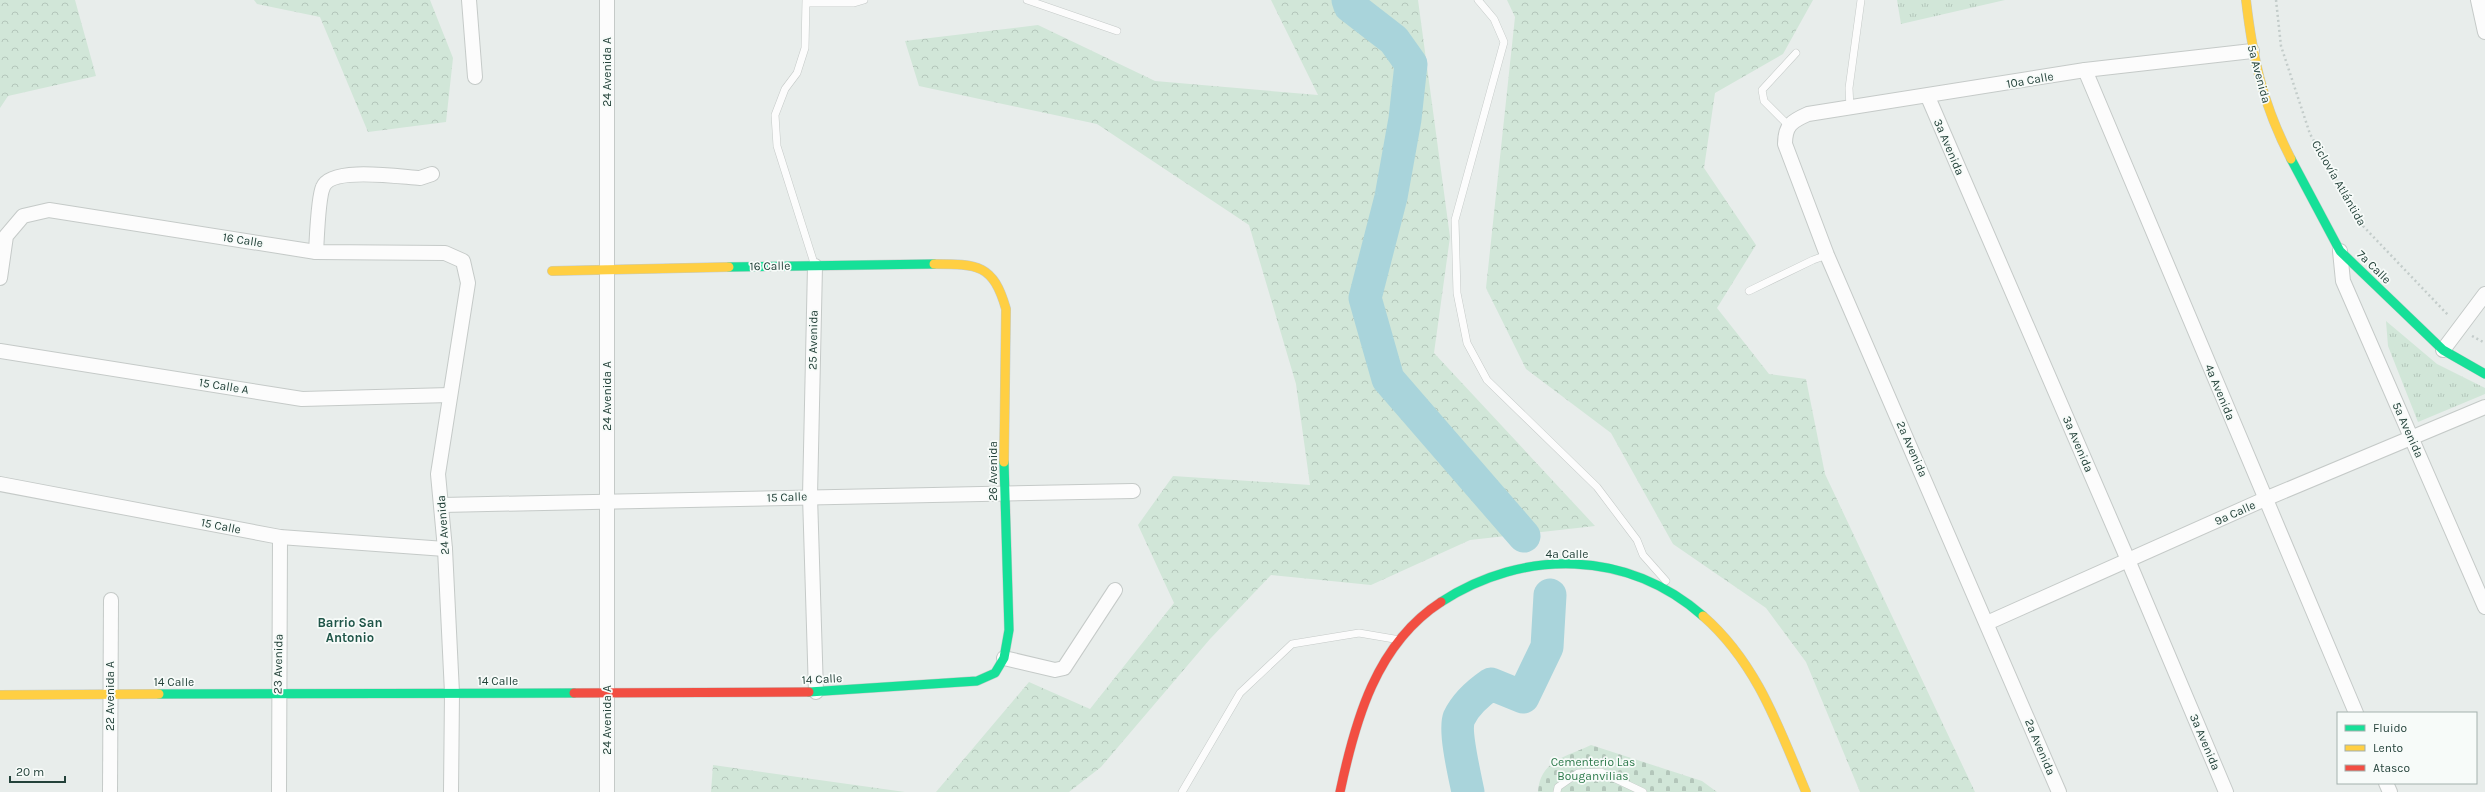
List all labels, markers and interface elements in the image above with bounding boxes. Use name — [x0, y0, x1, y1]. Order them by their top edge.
street label: 24 Avenida A — [600, 37, 614, 107]
street label: 5a Avenida — [2245, 43, 2273, 105]
street label: 10a Calle — [2005, 69, 2055, 91]
street label: 3a Avenida — [1931, 117, 1967, 177]
street label: Ciclovía Atlántida — [2309, 138, 2369, 228]
street label: 16 Calle — [222, 230, 264, 250]
street label: 7a Calle — [2354, 247, 2394, 287]
street label: 16 Calle — [750, 259, 790, 273]
street label: 25 Avenida — [805, 310, 821, 370]
street label: 24 Avenida A — [600, 361, 614, 431]
street label: 4a Avenida — [2202, 362, 2238, 422]
street label: 15 Calle A — [198, 375, 250, 397]
street label: 5a Avenida — [2389, 400, 2427, 460]
street label: 3a Avenida — [2060, 414, 2096, 474]
street label: 2a Avenida — [1893, 419, 1931, 479]
street label: 26 Avenida — [986, 441, 1000, 501]
street label: 15 Calle — [767, 489, 807, 505]
street label: 24 Avenida — [434, 495, 452, 555]
street label: 9a Calle — [2212, 498, 2258, 528]
street label: 15 Calle — [200, 515, 242, 537]
street label: 4a Calle — [1545, 547, 1589, 561]
district label: Barrio San Antonio — [317, 615, 383, 645]
street label: 23 Avenida — [270, 634, 286, 694]
street label: 22 Avenida A — [103, 661, 117, 731]
street label: 14 Calle — [801, 671, 843, 687]
street label: 14 Calle — [478, 674, 518, 688]
street label: 14 Calle — [154, 675, 194, 689]
street label: 24 Avenida A — [600, 685, 614, 755]
street label: 3a Avenida — [2187, 712, 2223, 772]
legend — [2337, 712, 2477, 784]
street label: 2a Avenida — [2022, 717, 2058, 777]
text: Fluido — [2373, 721, 2407, 735]
text: Lento — [2373, 741, 2403, 755]
park label: Cementerio Las Bouganvilias — [1551, 755, 1635, 783]
scale bar — [10, 758, 65, 784]
text: Atasco — [2373, 761, 2410, 775]
text: 20 m — [16, 765, 44, 779]

